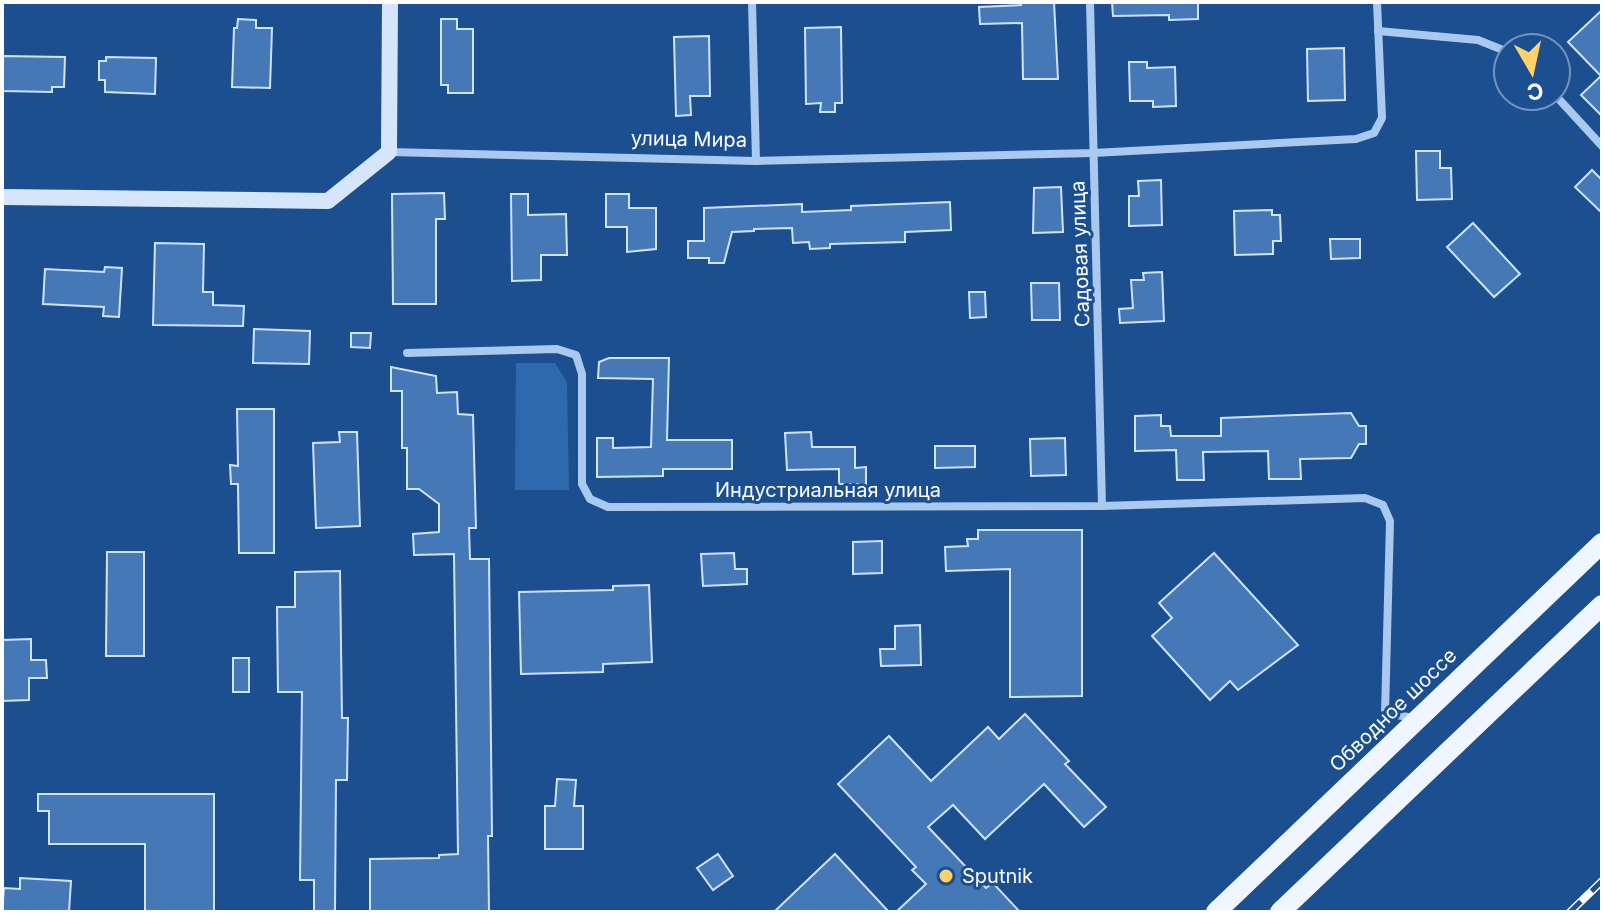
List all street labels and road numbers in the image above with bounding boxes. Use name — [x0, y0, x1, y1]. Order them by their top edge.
street label: улица Мира — [631, 126, 747, 152]
street label: Садовая улица — [1065, 180, 1095, 328]
street label: Индустриальная улица — [715, 478, 941, 502]
street label: Обводное шоссе — [1325, 643, 1461, 777]

